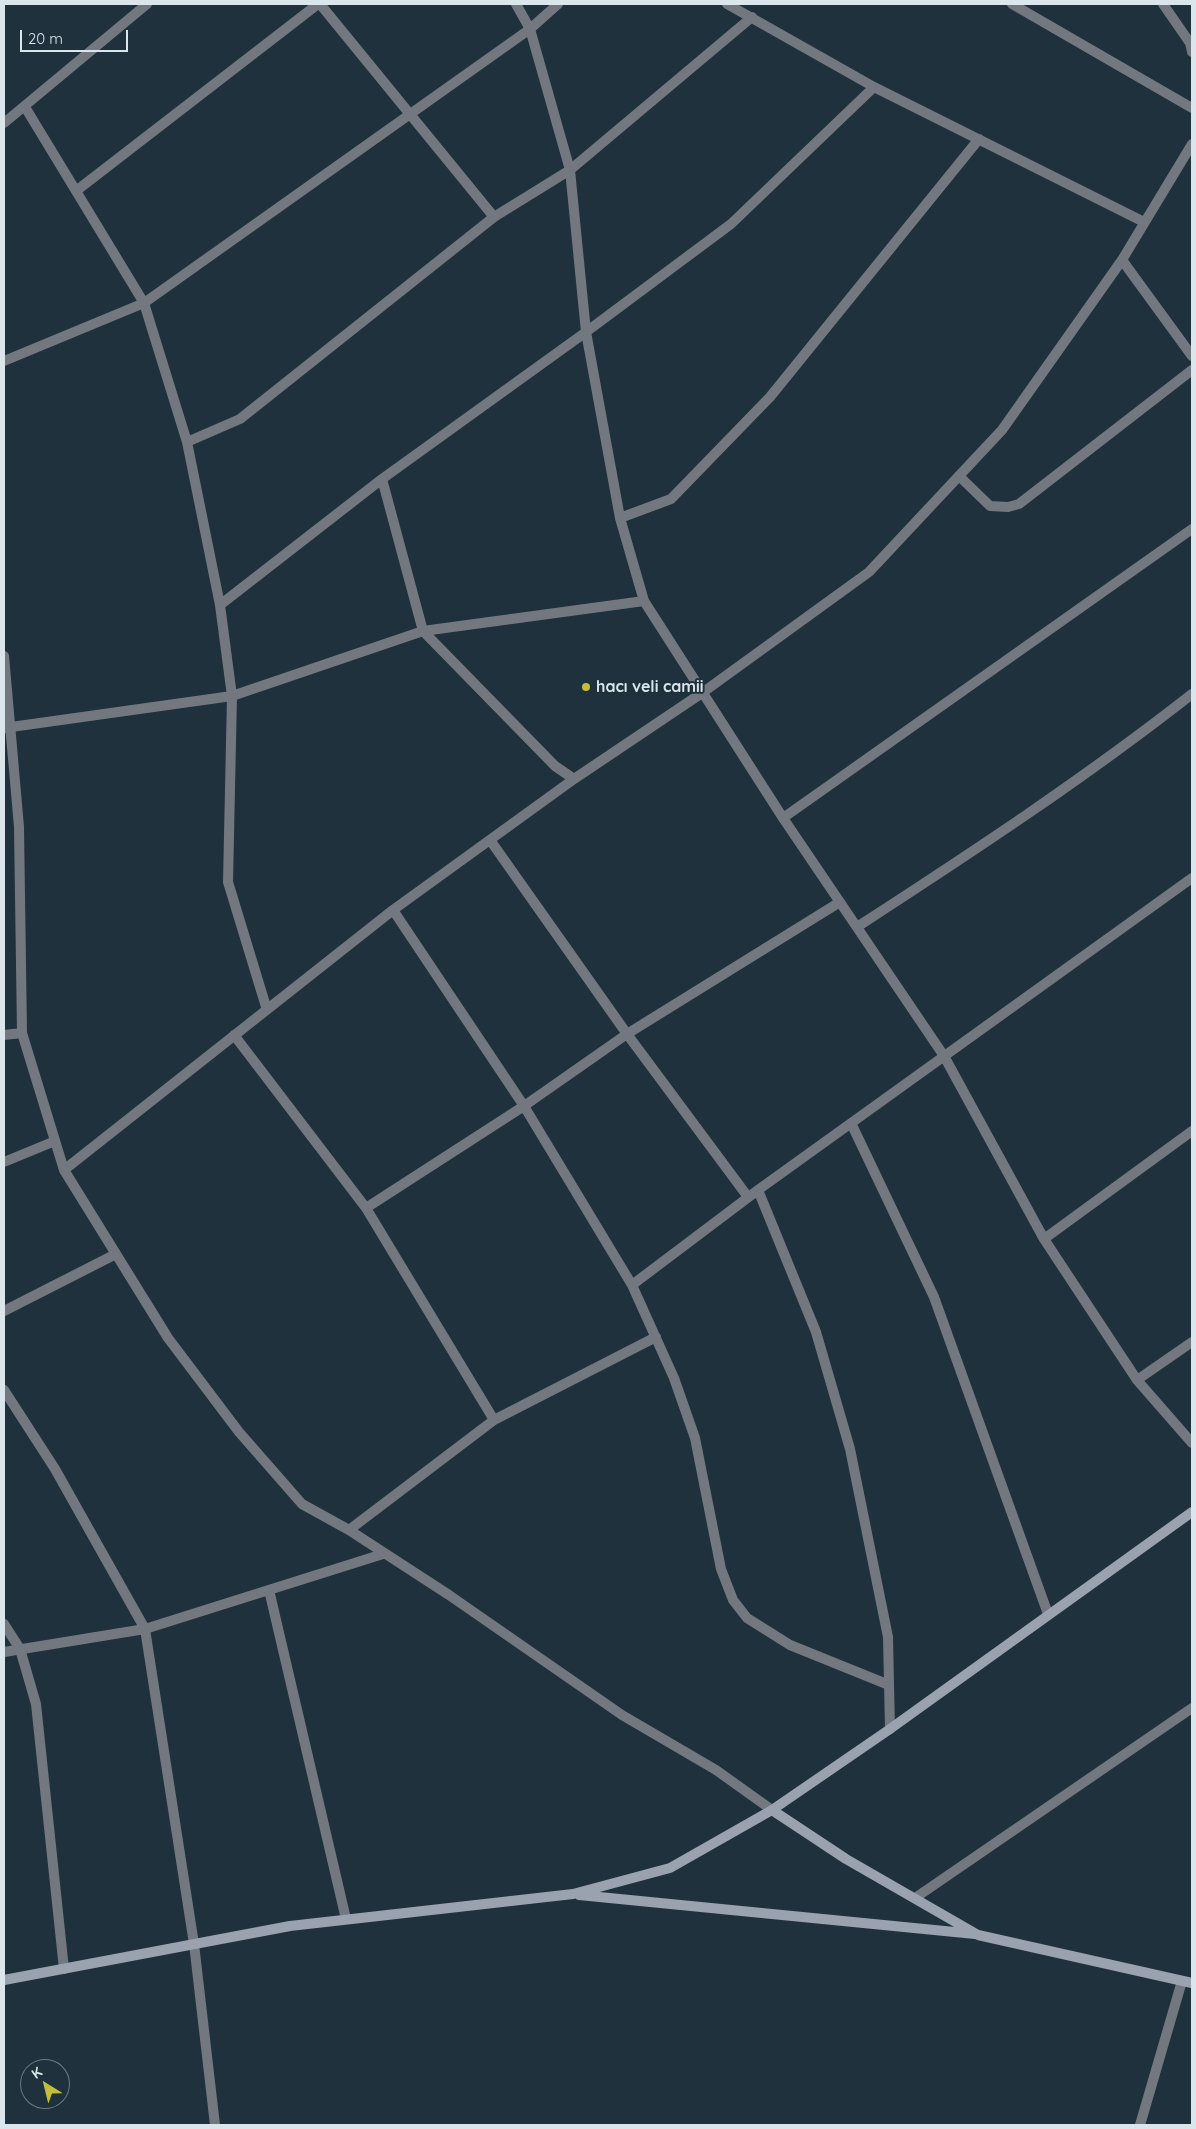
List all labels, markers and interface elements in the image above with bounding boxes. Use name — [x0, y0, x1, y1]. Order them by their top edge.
scale bar — [22, 20, 130, 52]
text: 20 m — [28, 29, 63, 48]
place label: hacı veli camii — [596, 677, 704, 697]
marker: hacı veli camii — [580, 681, 592, 693]
north arrow — [20, 2059, 70, 2109]
text: K — [28, 2063, 46, 2083]

